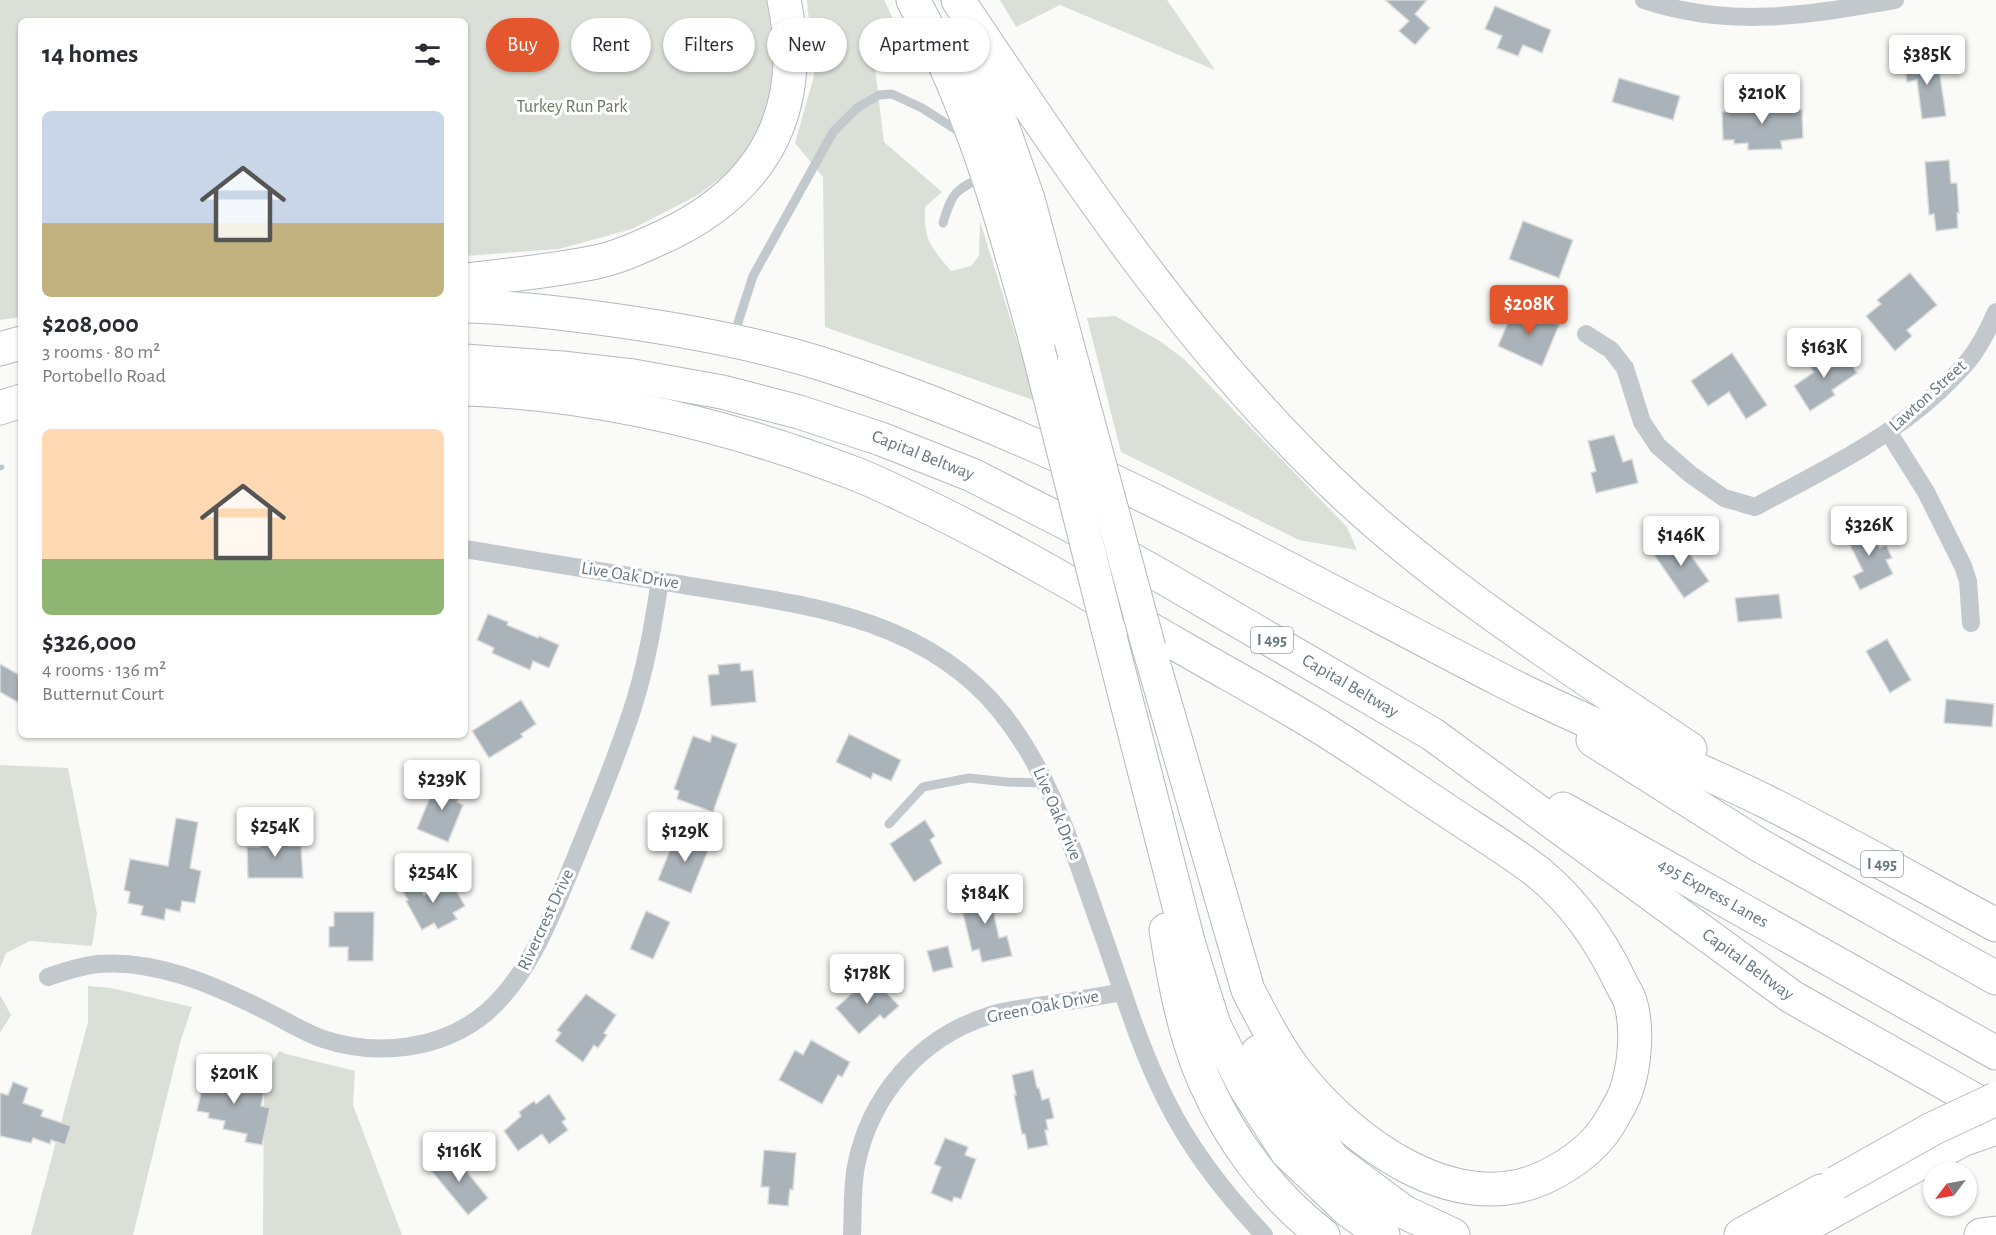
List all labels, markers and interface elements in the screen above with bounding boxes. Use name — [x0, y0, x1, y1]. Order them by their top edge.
chip: Buy — [486, 18, 559, 72]
chip: Rent — [571, 18, 651, 72]
chip: Filters — [663, 18, 755, 72]
chip: New — [767, 18, 847, 72]
chip: Apartment — [859, 18, 990, 72]
pin: $385K — [1885, 35, 1969, 86]
icon: filters — [411, 38, 444, 71]
text: 14 homes — [42, 41, 138, 67]
text: $385K — [1903, 44, 1951, 64]
pin: $210K — [1720, 74, 1804, 125]
text: $210K — [1738, 83, 1786, 103]
park label: Turkey Run Park — [516, 98, 628, 116]
icon: home — [189, 150, 297, 258]
pin: $208K — [1487, 285, 1571, 336]
text: $208K — [1504, 294, 1554, 314]
text: $208,000 — [42, 311, 139, 337]
pin: $163K — [1782, 328, 1866, 379]
text: $163K — [1801, 337, 1847, 357]
text: 3 rooms · 80 m² — [42, 342, 160, 362]
street label: Lawton Street — [1886, 357, 1970, 435]
text: Portobello Road — [42, 366, 166, 386]
street label: Capital Beltway — [869, 428, 977, 484]
icon: home — [189, 468, 297, 576]
pin: $326K — [1827, 506, 1911, 557]
text: $326K — [1845, 515, 1893, 535]
pin: $146K — [1639, 516, 1723, 567]
text: $146K — [1657, 525, 1705, 545]
street label: Live Oak Drive — [580, 559, 680, 593]
road number: I 495 — [1251, 627, 1293, 653]
text: $326,000 — [42, 629, 136, 655]
street label: Capital Beltway — [1299, 651, 1402, 721]
text: 4 rooms · 136 m² — [42, 660, 166, 680]
text: Butternut Court — [42, 684, 164, 704]
pin: $239K — [400, 760, 484, 811]
street label: Live Oak Drive — [1029, 765, 1085, 863]
text: $239K — [418, 769, 466, 789]
pin: $254K — [233, 807, 317, 858]
pin: $129K — [643, 812, 727, 863]
text: $254K — [251, 816, 299, 836]
text: $129K — [662, 821, 708, 841]
road number: I 495 — [1861, 851, 1903, 877]
pin: $254K — [391, 853, 475, 904]
street label: 495 Express Lanes — [1655, 855, 1771, 932]
text: $254K — [409, 862, 457, 882]
street label: Rivercrest Drive — [515, 867, 577, 973]
pin: $184K — [943, 874, 1027, 925]
text: $184K — [961, 883, 1009, 903]
street label: Capital Beltway — [1699, 925, 1797, 1004]
pin: $178K — [825, 954, 909, 1005]
text: $178K — [844, 963, 890, 983]
street label: Green Oak Drive — [986, 987, 1100, 1027]
pin: $201K — [192, 1054, 276, 1105]
text: $201K — [210, 1063, 258, 1083]
pin: $116K — [417, 1132, 501, 1183]
text: $116K — [437, 1141, 481, 1161]
north arrow — [1923, 1162, 1977, 1216]
map controls — [1923, 1162, 1977, 1216]

